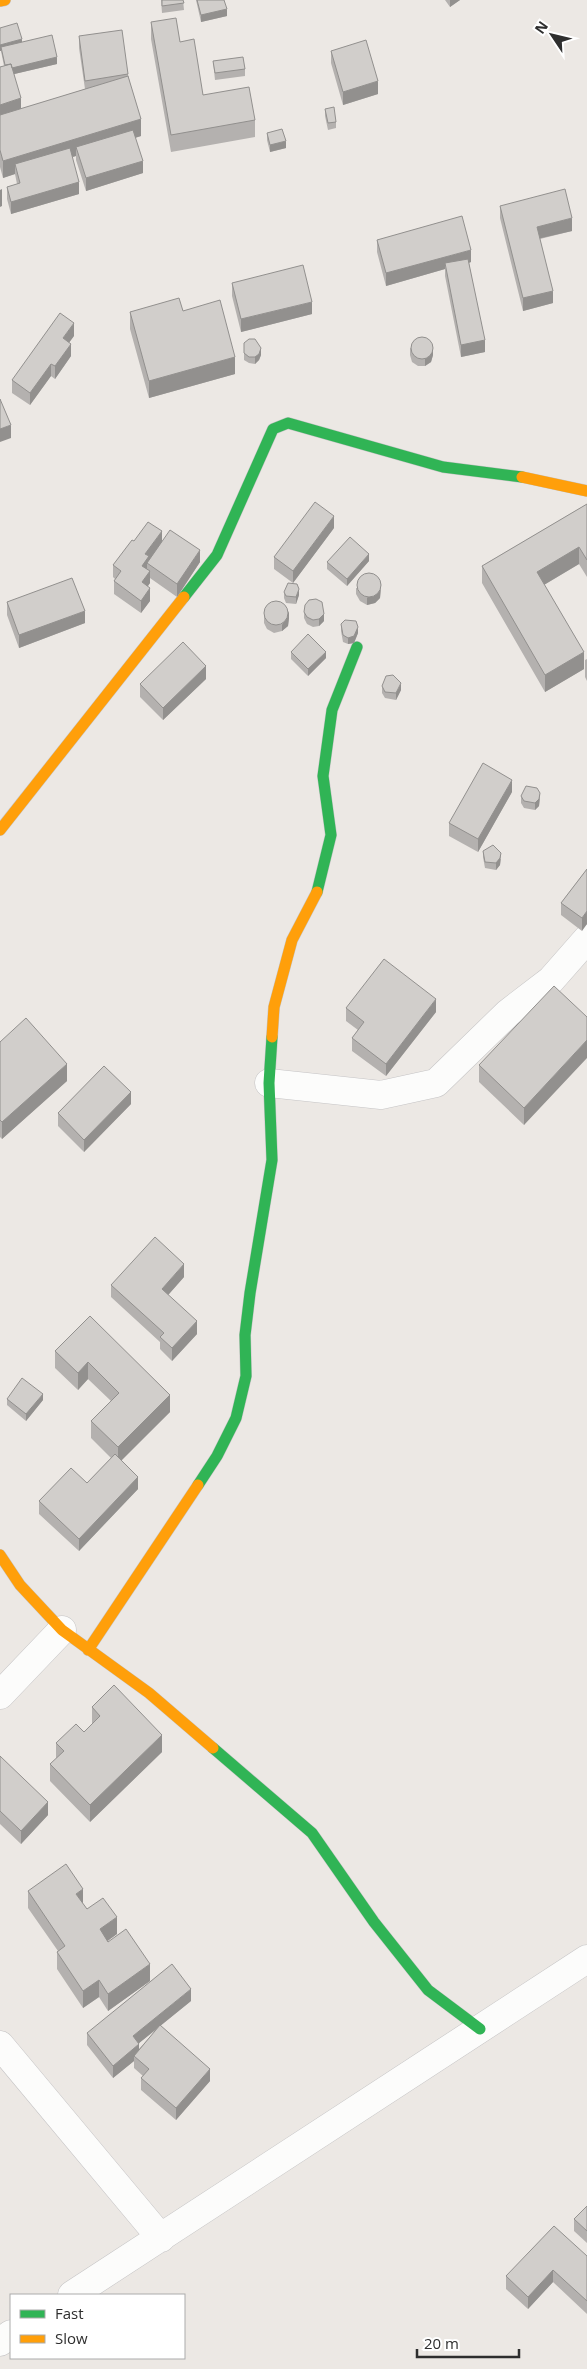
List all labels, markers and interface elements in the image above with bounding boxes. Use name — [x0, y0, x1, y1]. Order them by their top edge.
north arrow — [527, 10, 577, 60]
text: N — [530, 17, 552, 37]
legend — [10, 2294, 185, 2359]
text: Fast — [55, 2303, 84, 2323]
scale bar — [417, 2326, 520, 2358]
text: Slow — [55, 2328, 88, 2348]
text: 20 m — [424, 2333, 459, 2353]

